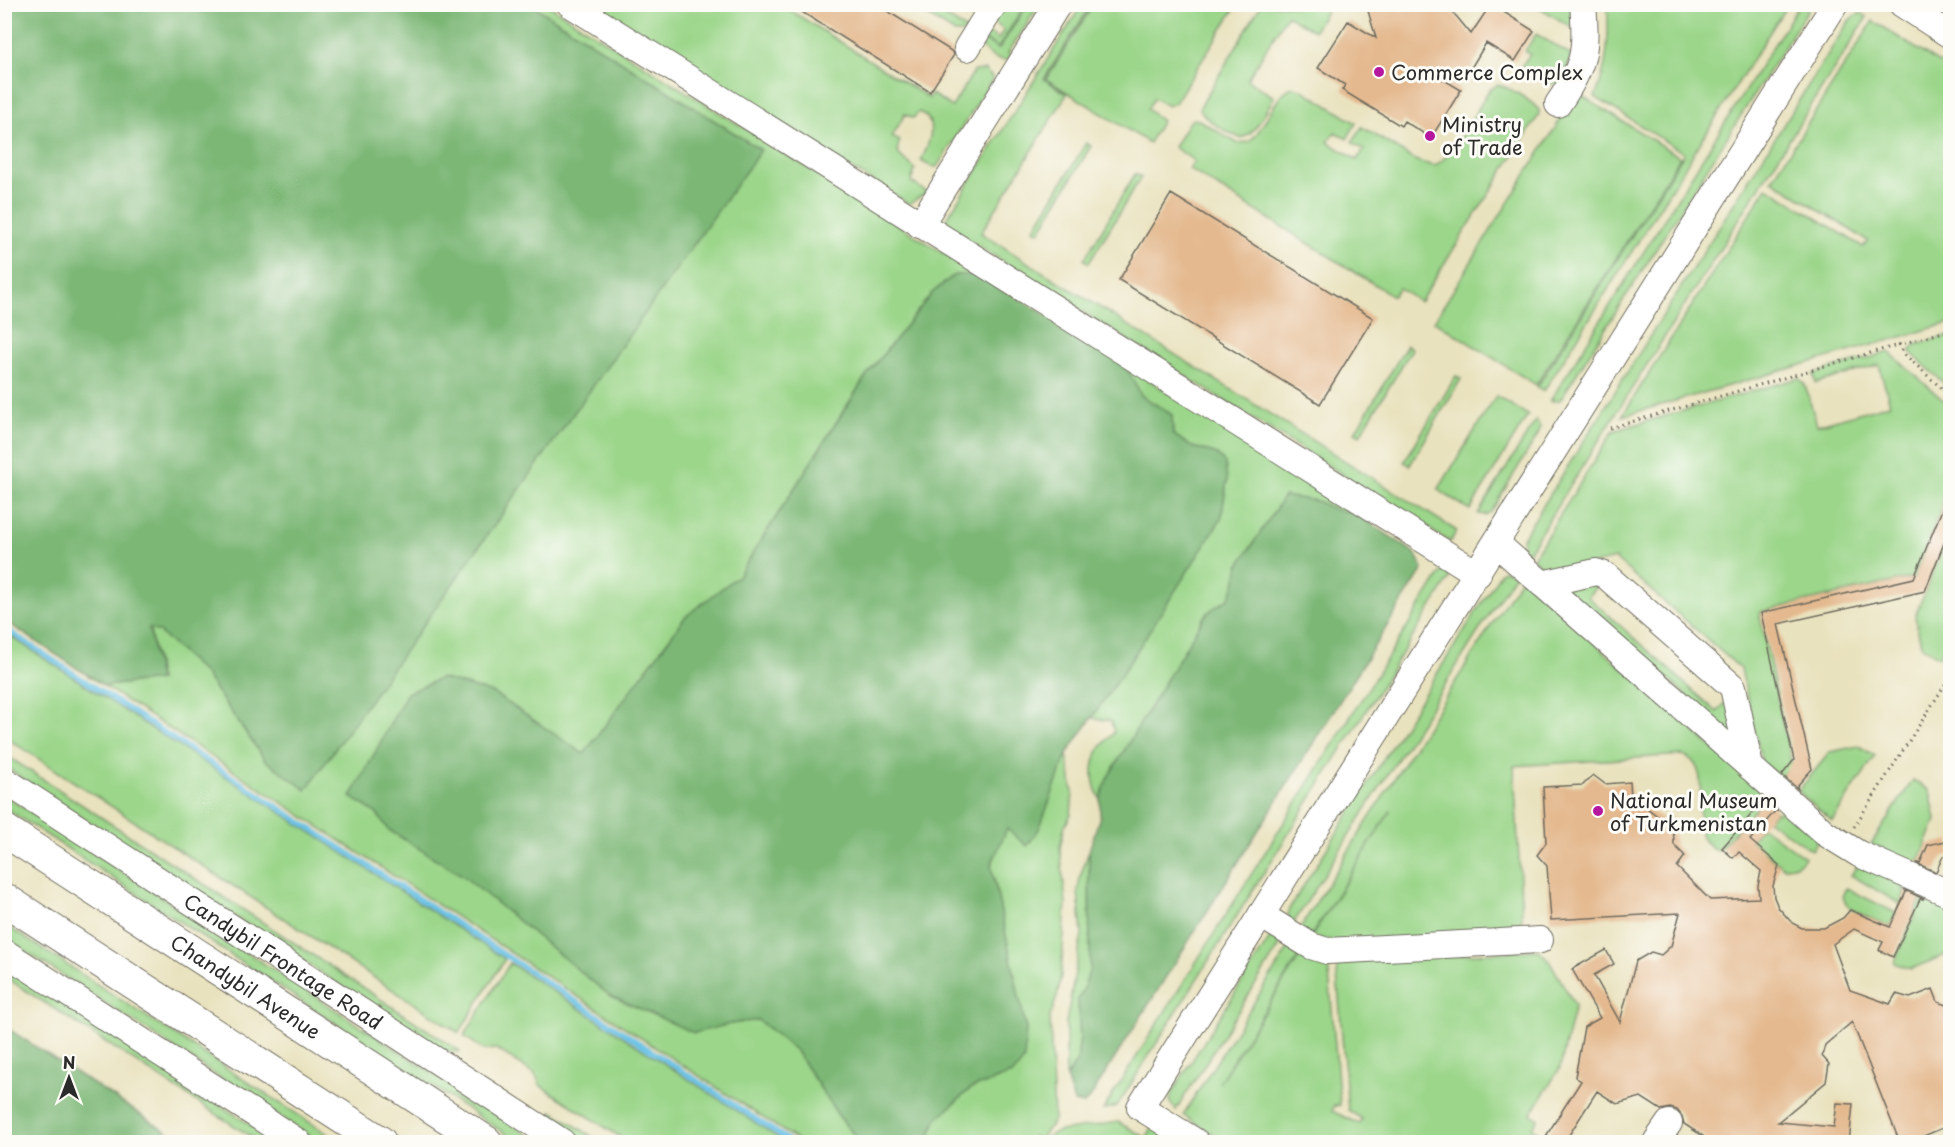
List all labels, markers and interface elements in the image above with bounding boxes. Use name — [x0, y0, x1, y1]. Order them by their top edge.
place label: Commerce Complex — [1391, 57, 1583, 87]
marker: Commerce Complex — [1372, 65, 1386, 79]
place label: Ministry of Trade — [1442, 109, 1523, 162]
marker: Ministry of Trade — [1423, 129, 1437, 143]
place label: National Museum of Turkmenistan — [1610, 785, 1778, 838]
marker: National Museum of Turkmenistan — [1591, 804, 1605, 818]
street label: Candybil Frontage Road — [178, 886, 389, 1037]
street label: Chandybil Avenue — [165, 927, 327, 1046]
north arrow — [39, 1048, 99, 1108]
text: N — [63, 1050, 75, 1074]

